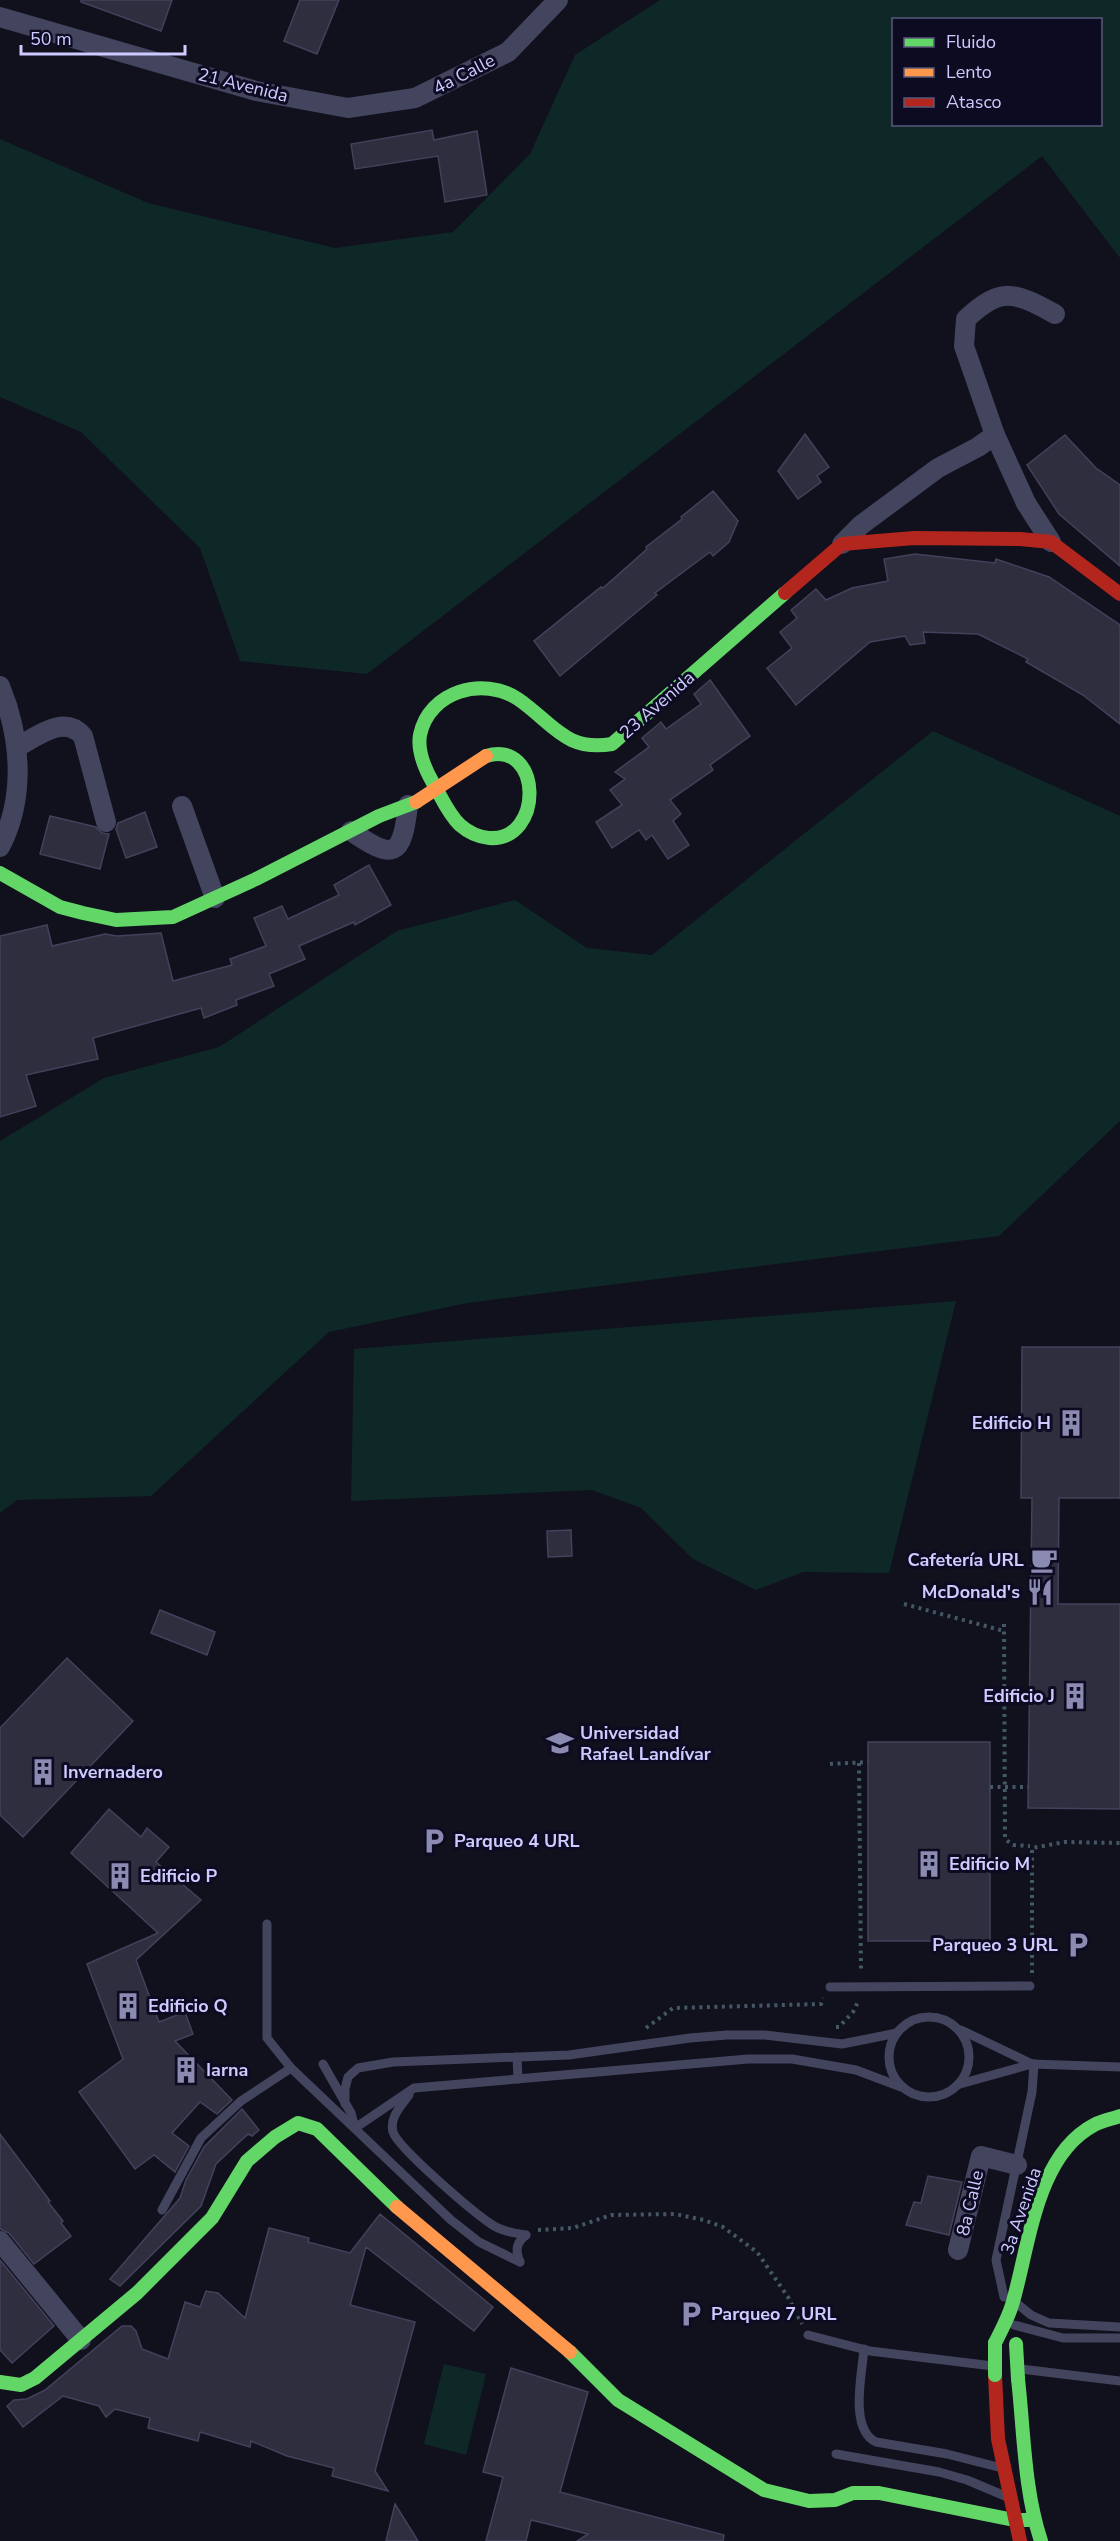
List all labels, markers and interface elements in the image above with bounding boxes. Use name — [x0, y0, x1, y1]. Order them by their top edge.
scale bar — [21, 18, 184, 56]
legend — [892, 18, 1102, 126]
text: 50 m — [30, 27, 72, 51]
text: Fluido — [946, 30, 996, 54]
street label: 4a Calle — [429, 48, 499, 100]
text: Lento — [946, 60, 992, 84]
street label: 21 Avenida — [195, 62, 291, 108]
text: Atasco — [946, 90, 1002, 114]
street label: 23 Avenida — [614, 666, 700, 744]
building icon: Edificio H — [1056, 1408, 1086, 1438]
place label: Edificio H — [972, 1411, 1051, 1435]
cafe icon: Cafetería URL — [1029, 1545, 1059, 1575]
place label: Cafetería URL — [908, 1548, 1024, 1572]
restaurant icon: McDonald's — [1025, 1577, 1055, 1607]
place label: McDonald's — [922, 1580, 1020, 1604]
building icon: Edificio J — [1060, 1681, 1090, 1711]
place label: Edificio J — [983, 1684, 1055, 1708]
place label: Universidad Rafael Landívar — [580, 1721, 711, 1766]
school or university icon: Universidad Rafael Landívar — [545, 1728, 575, 1758]
building icon: Invernadero — [28, 1757, 58, 1787]
place label: Invernadero — [63, 1760, 163, 1784]
parking icon: Parqueo 4 URL — [419, 1826, 449, 1856]
place label: Parqueo 4 URL — [454, 1829, 580, 1853]
building icon: Edificio M — [914, 1849, 944, 1879]
place label: Edificio M — [949, 1852, 1030, 1876]
building icon: Edificio P — [105, 1861, 135, 1891]
place label: Edificio P — [140, 1864, 217, 1888]
parking icon: Parqueo 3 URL — [1063, 1930, 1093, 1960]
place label: Parqueo 3 URL — [932, 1933, 1058, 1957]
building icon: Edificio Q — [113, 1991, 143, 2021]
place label: Edificio Q — [148, 1994, 228, 2018]
building icon: Iarna — [171, 2055, 201, 2085]
place label: Iarna — [206, 2058, 248, 2082]
street label: 3a Avenida — [995, 2164, 1047, 2258]
street label: 8a Calle — [951, 2168, 989, 2238]
parking icon: Parqueo 7 URL — [676, 2299, 706, 2329]
place label: Parqueo 7 URL — [711, 2302, 837, 2326]

